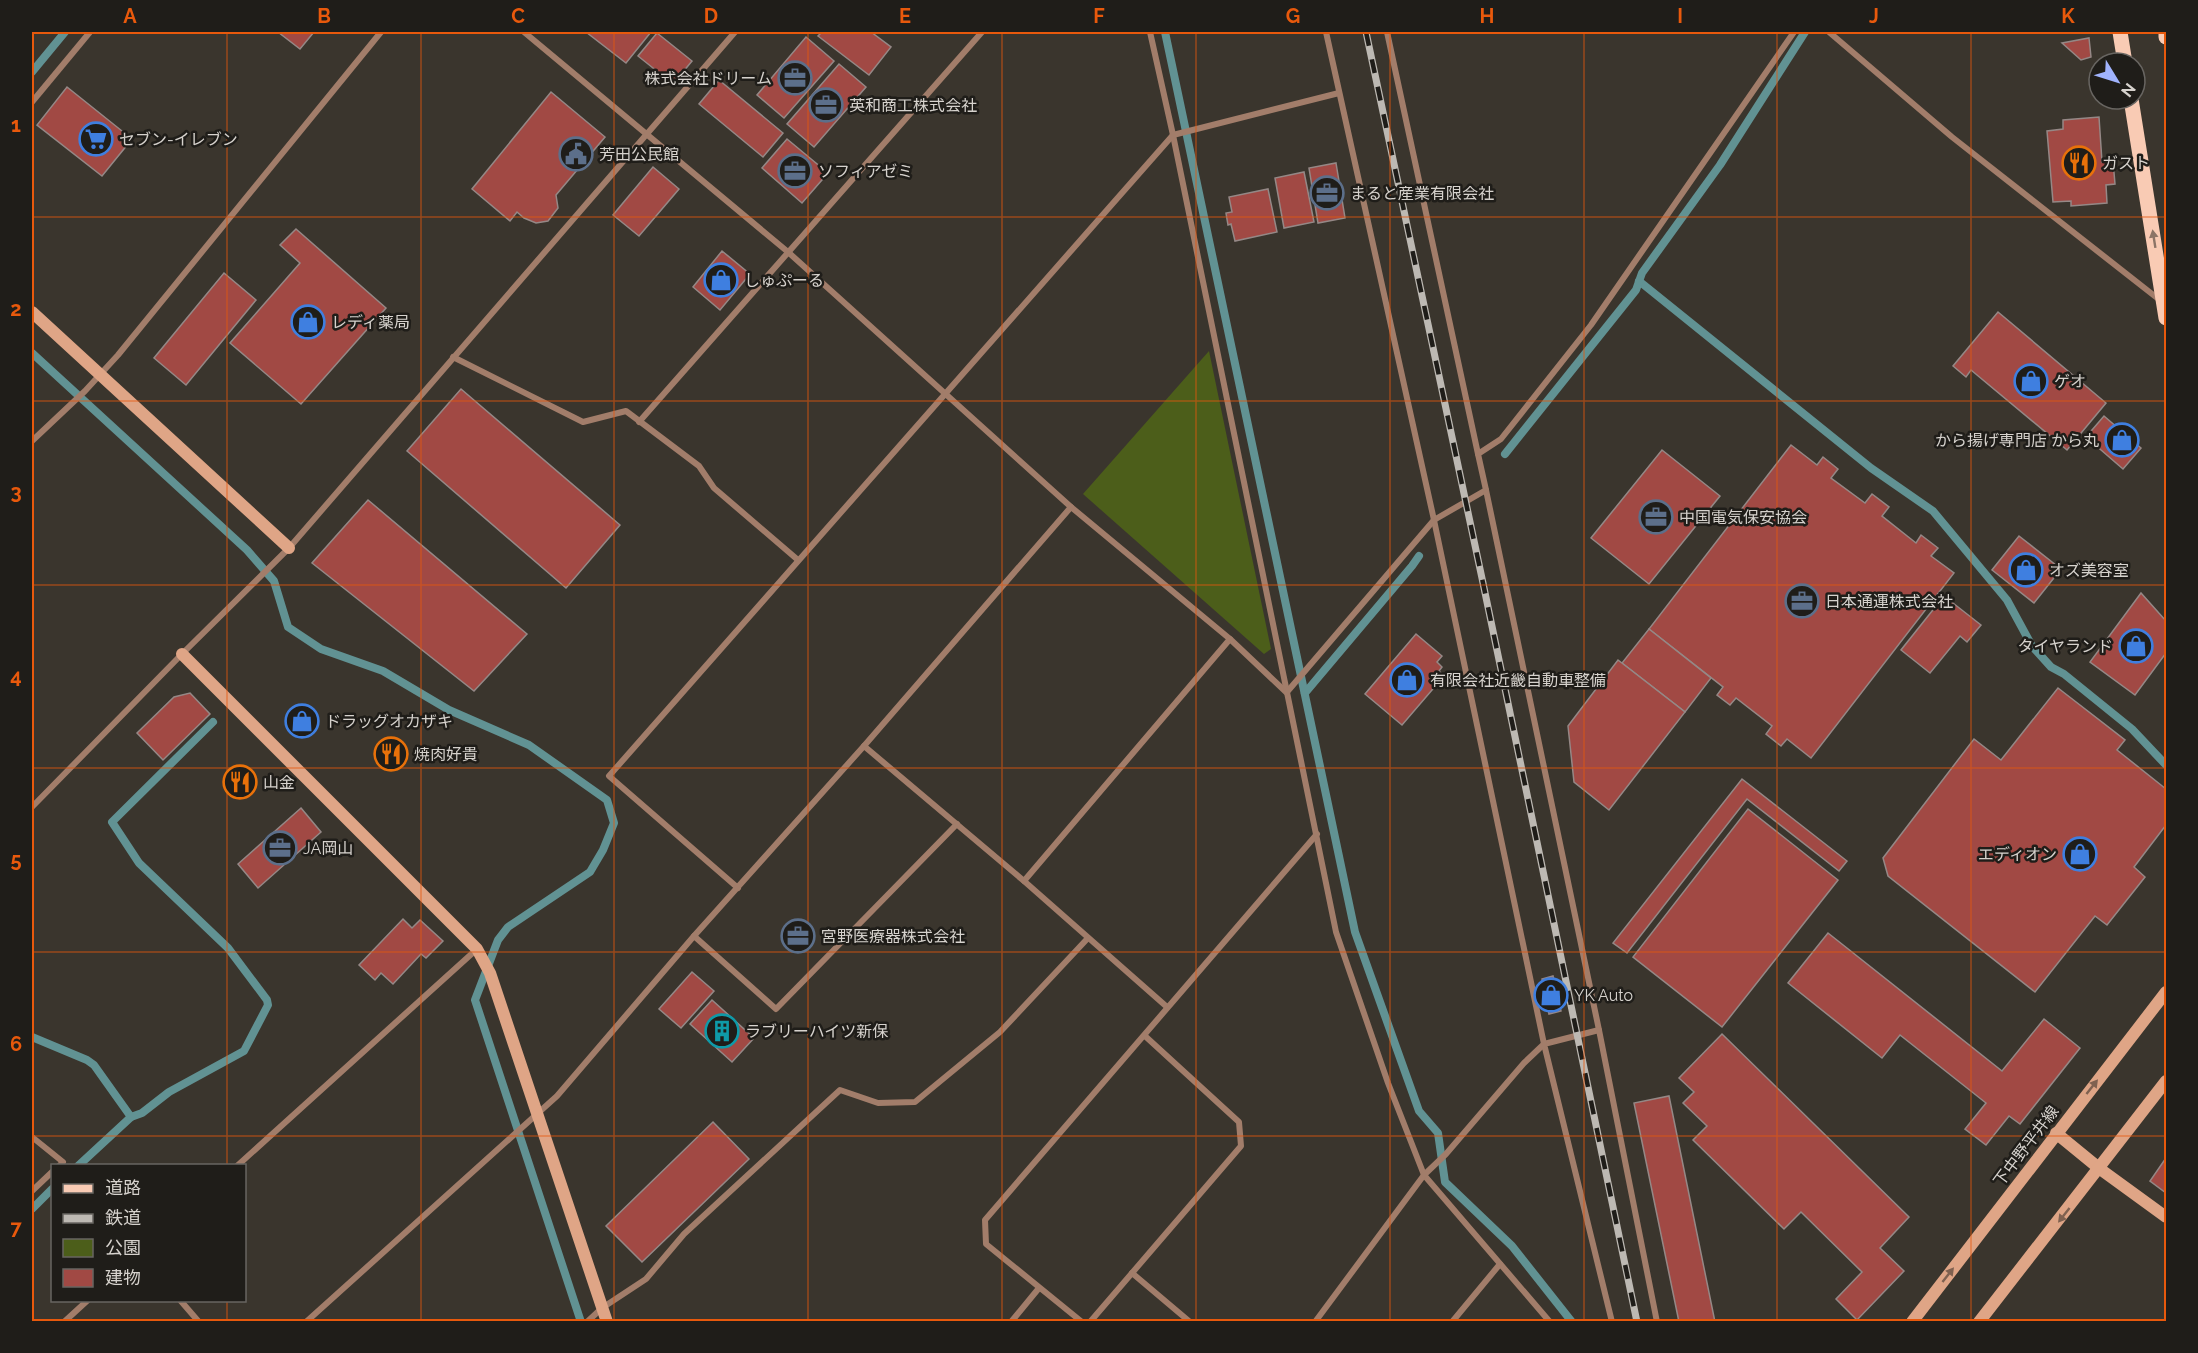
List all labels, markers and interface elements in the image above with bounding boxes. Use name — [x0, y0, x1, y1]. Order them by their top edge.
text: A — [123, 4, 137, 28]
text: B — [317, 4, 331, 28]
text: C — [511, 4, 525, 28]
text: D — [704, 4, 718, 28]
text: E — [899, 4, 911, 28]
text: F — [1093, 4, 1105, 28]
text: G — [1286, 4, 1300, 28]
text: H — [1480, 4, 1494, 28]
text: I — [1677, 4, 1683, 28]
text: J — [1869, 4, 1879, 28]
text: K — [2061, 4, 2075, 28]
north arrow — [2087, 51, 2147, 111]
office icon: 株式会社ドリーム — [777, 60, 813, 96]
place label: 株式会社ドリーム — [644, 69, 772, 88]
text: N — [2117, 79, 2140, 101]
office icon: 英和商工株式会社 — [808, 87, 844, 123]
place label: 英和商工株式会社 — [849, 96, 977, 115]
text: 1 — [11, 113, 21, 137]
supermarket icon: セブン-イレブン — [78, 121, 114, 157]
place label: セブン-イレブン — [119, 130, 238, 149]
public building icon: 芳田公民館 — [558, 136, 594, 172]
place label: 芳田公民館 — [599, 145, 679, 164]
restaurant icon: ガスト — [2061, 145, 2097, 181]
office icon: ソフィアゼミ — [777, 153, 813, 189]
place label: ガスト — [2102, 154, 2150, 173]
place label: ソフィアゼミ — [818, 162, 913, 181]
office icon: まると産業有限会社 — [1309, 175, 1345, 211]
place label: まると産業有限会社 — [1350, 184, 1494, 203]
one-way arrow — [2149, 230, 2158, 249]
shop icon: しゅぷーる — [703, 262, 739, 298]
place label: しゅぷーる — [744, 271, 824, 290]
text: 2 — [10, 297, 22, 321]
shop icon: レディ薬局 — [290, 304, 326, 340]
place label: レディ薬局 — [331, 313, 410, 332]
shop icon: ゲオ — [2013, 363, 2049, 399]
place label: ゲオ — [2054, 372, 2086, 391]
shop icon: から揚げ専門店 から丸 — [2104, 422, 2140, 458]
place label: から揚げ専門店 から丸 — [1935, 431, 2099, 450]
text: 3 — [10, 480, 22, 504]
office icon: 中国電気保安協会 — [1638, 499, 1674, 535]
place label: 中国電気保安協会 — [1679, 508, 1807, 527]
shop icon: オズ美容室 — [2008, 552, 2044, 588]
place label: オズ美容室 — [2049, 561, 2129, 580]
office icon: 日本通運株式会社 — [1784, 583, 1820, 619]
place label: 日本通運株式会社 — [1825, 592, 1953, 611]
shop icon: タイヤランド — [2118, 628, 2154, 664]
place label: タイヤランド — [2017, 637, 2113, 656]
shop icon: 有限会社近畿自動車整備 — [1389, 662, 1425, 698]
text: 4 — [10, 664, 22, 688]
place label: 有限会社近畿自動車整備 — [1430, 671, 1606, 690]
shop icon: ドラッグオカザキ — [284, 703, 320, 739]
place label: ドラッグオカザキ — [325, 712, 453, 731]
restaurant icon: 焼肉好貴 — [373, 736, 409, 772]
place label: 焼肉好貴 — [414, 745, 478, 764]
restaurant icon: 山金 — [222, 764, 258, 800]
place label: 山金 — [263, 773, 295, 792]
office icon: JA岡山 — [262, 830, 298, 866]
shop icon: エディオン — [2062, 836, 2098, 872]
place label: JA岡山 — [303, 839, 353, 858]
place label: エディオン — [1978, 845, 2057, 864]
text: 5 — [10, 848, 22, 872]
office icon: 宮野医療器株式会社 — [780, 918, 816, 954]
place label: 宮野医療器株式会社 — [821, 927, 965, 946]
shop icon: YK Auto — [1533, 977, 1569, 1013]
place label: YK Auto — [1574, 986, 1633, 1005]
building icon: ラブリーハイツ新保 — [704, 1013, 740, 1049]
place label: ラブリーハイツ新保 — [745, 1022, 888, 1041]
text: 6 — [10, 1032, 22, 1056]
one-way arrow — [2086, 1079, 2098, 1095]
street label: 下中野平井線 — [1990, 1102, 2062, 1190]
legend — [51, 1164, 246, 1302]
text: 道路 — [105, 1177, 141, 1198]
text: 鉄道 — [105, 1207, 141, 1228]
one-way arrow — [2057, 1207, 2070, 1223]
text: 7 — [10, 1216, 22, 1240]
text: 公園 — [105, 1237, 141, 1258]
text: 建物 — [105, 1267, 141, 1288]
one-way arrow — [1942, 1267, 1954, 1283]

